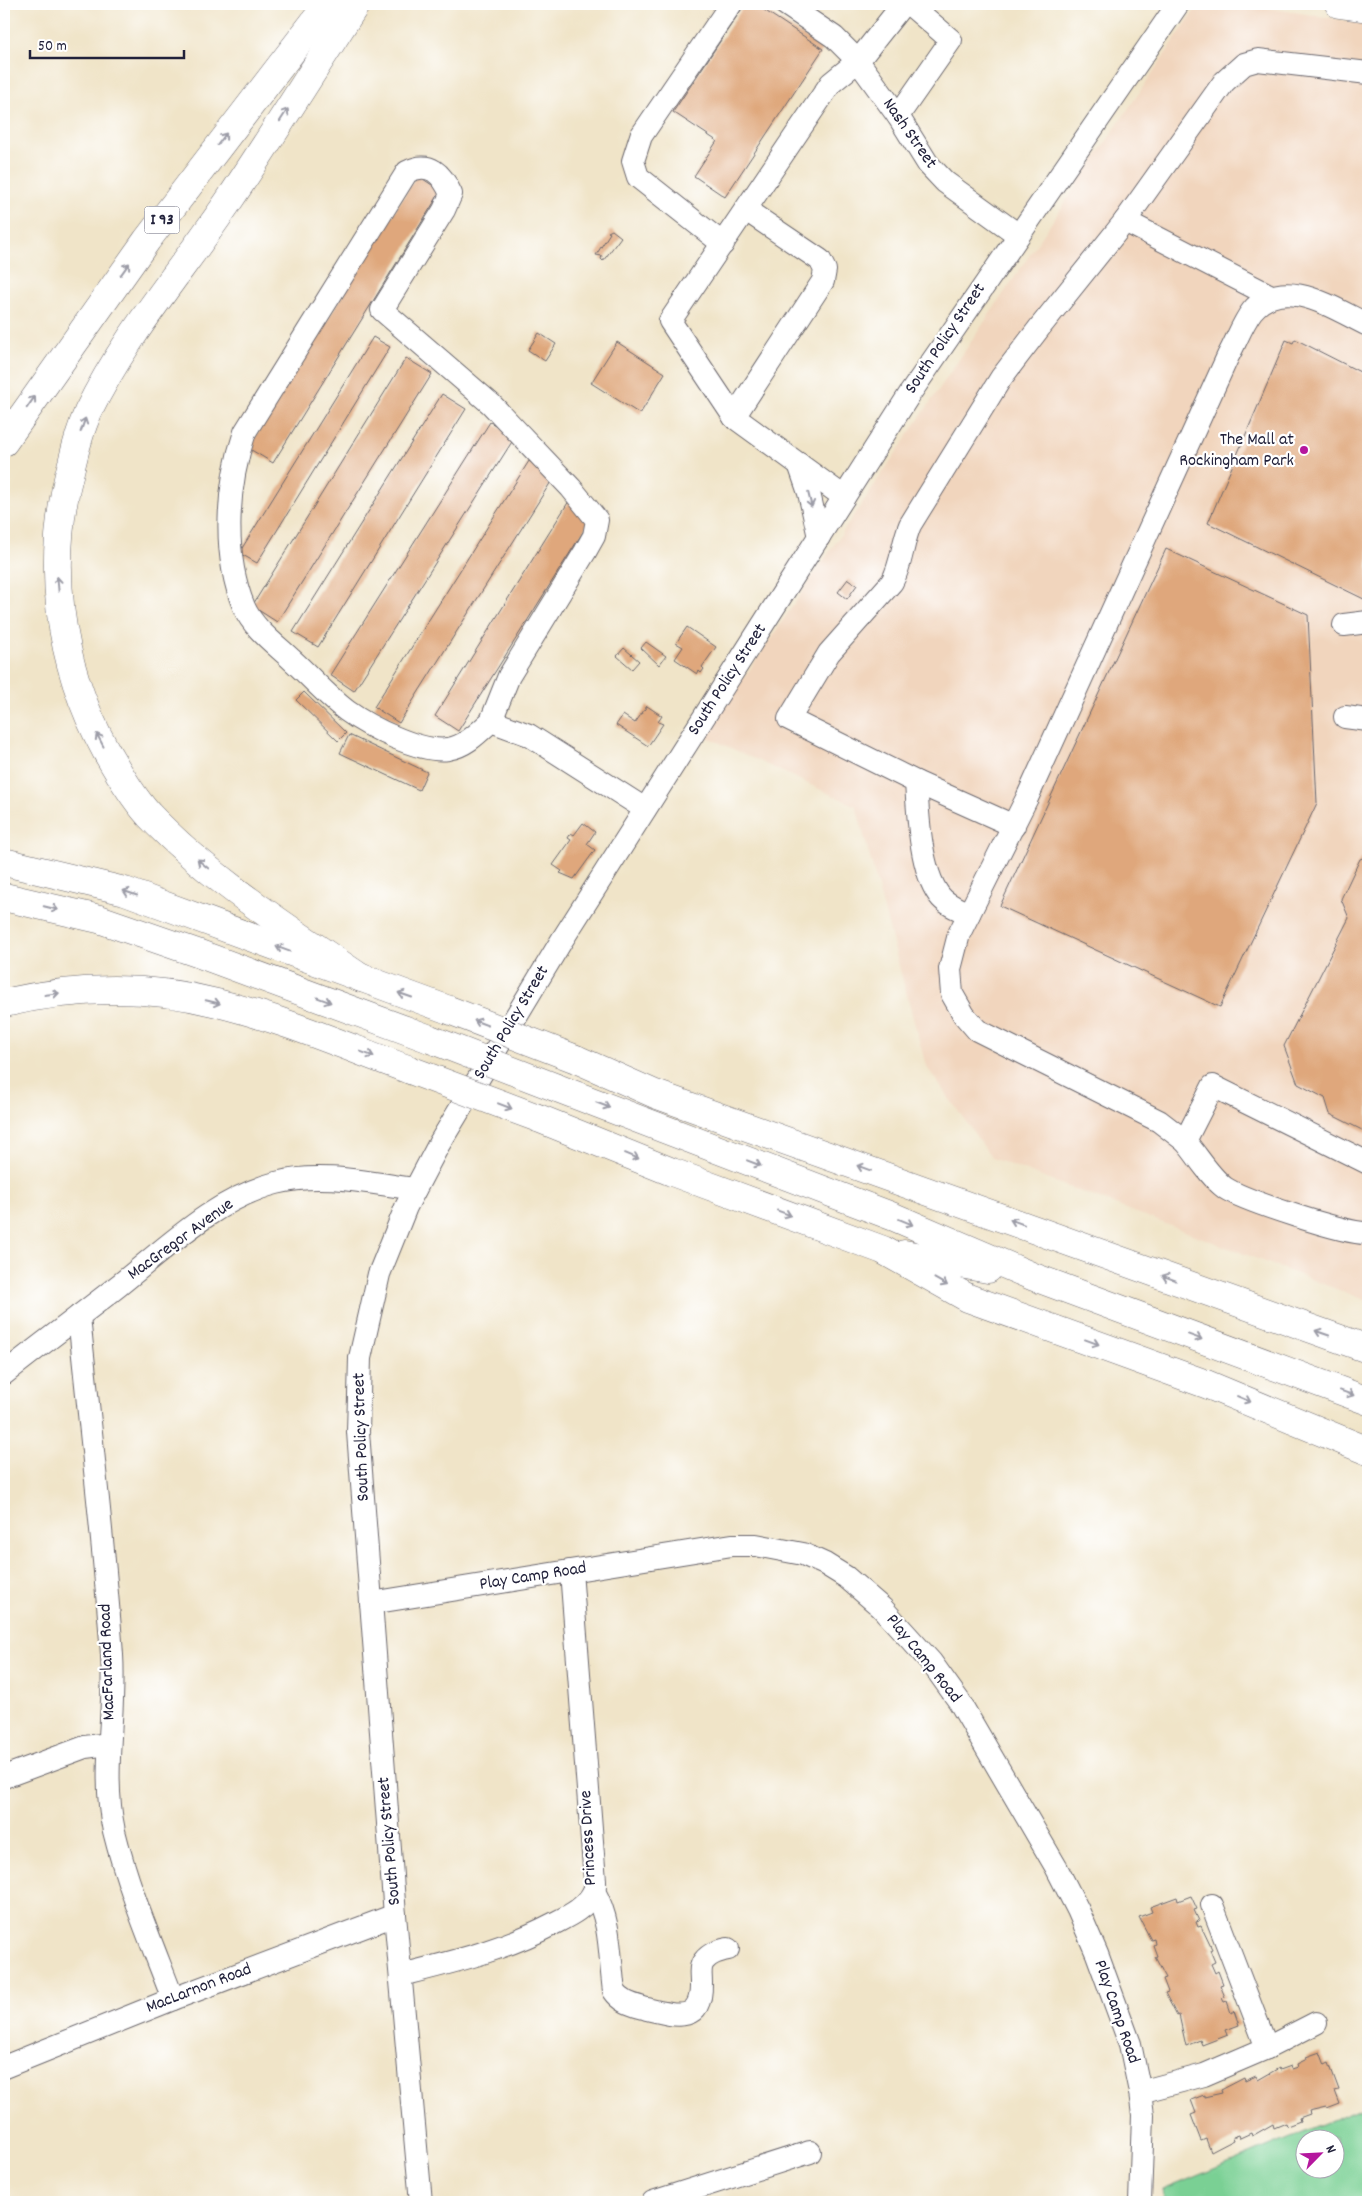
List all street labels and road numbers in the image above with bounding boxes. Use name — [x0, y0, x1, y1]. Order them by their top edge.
street label: Nash Street — [876, 94, 943, 175]
road number: I 93 — [144, 206, 180, 234]
street label: South Policy Street — [900, 278, 993, 399]
street label: South Policy Street — [682, 619, 774, 741]
street label: South Policy Street — [468, 961, 556, 1085]
street label: MacGregor Avenue — [123, 1193, 239, 1287]
street label: South Policy Street — [347, 1372, 377, 1502]
street label: Play Camp Road — [478, 1556, 588, 1598]
street label: MacFarland Road — [93, 1603, 123, 1721]
street label: Play Camp Road — [879, 1609, 967, 1709]
street label: South Policy Street — [372, 1775, 408, 1906]
street label: Princess Drive — [574, 1790, 604, 1886]
street label: MacLarnon Road — [143, 1957, 255, 2021]
street label: Play Camp Road — [1087, 1957, 1145, 2067]

